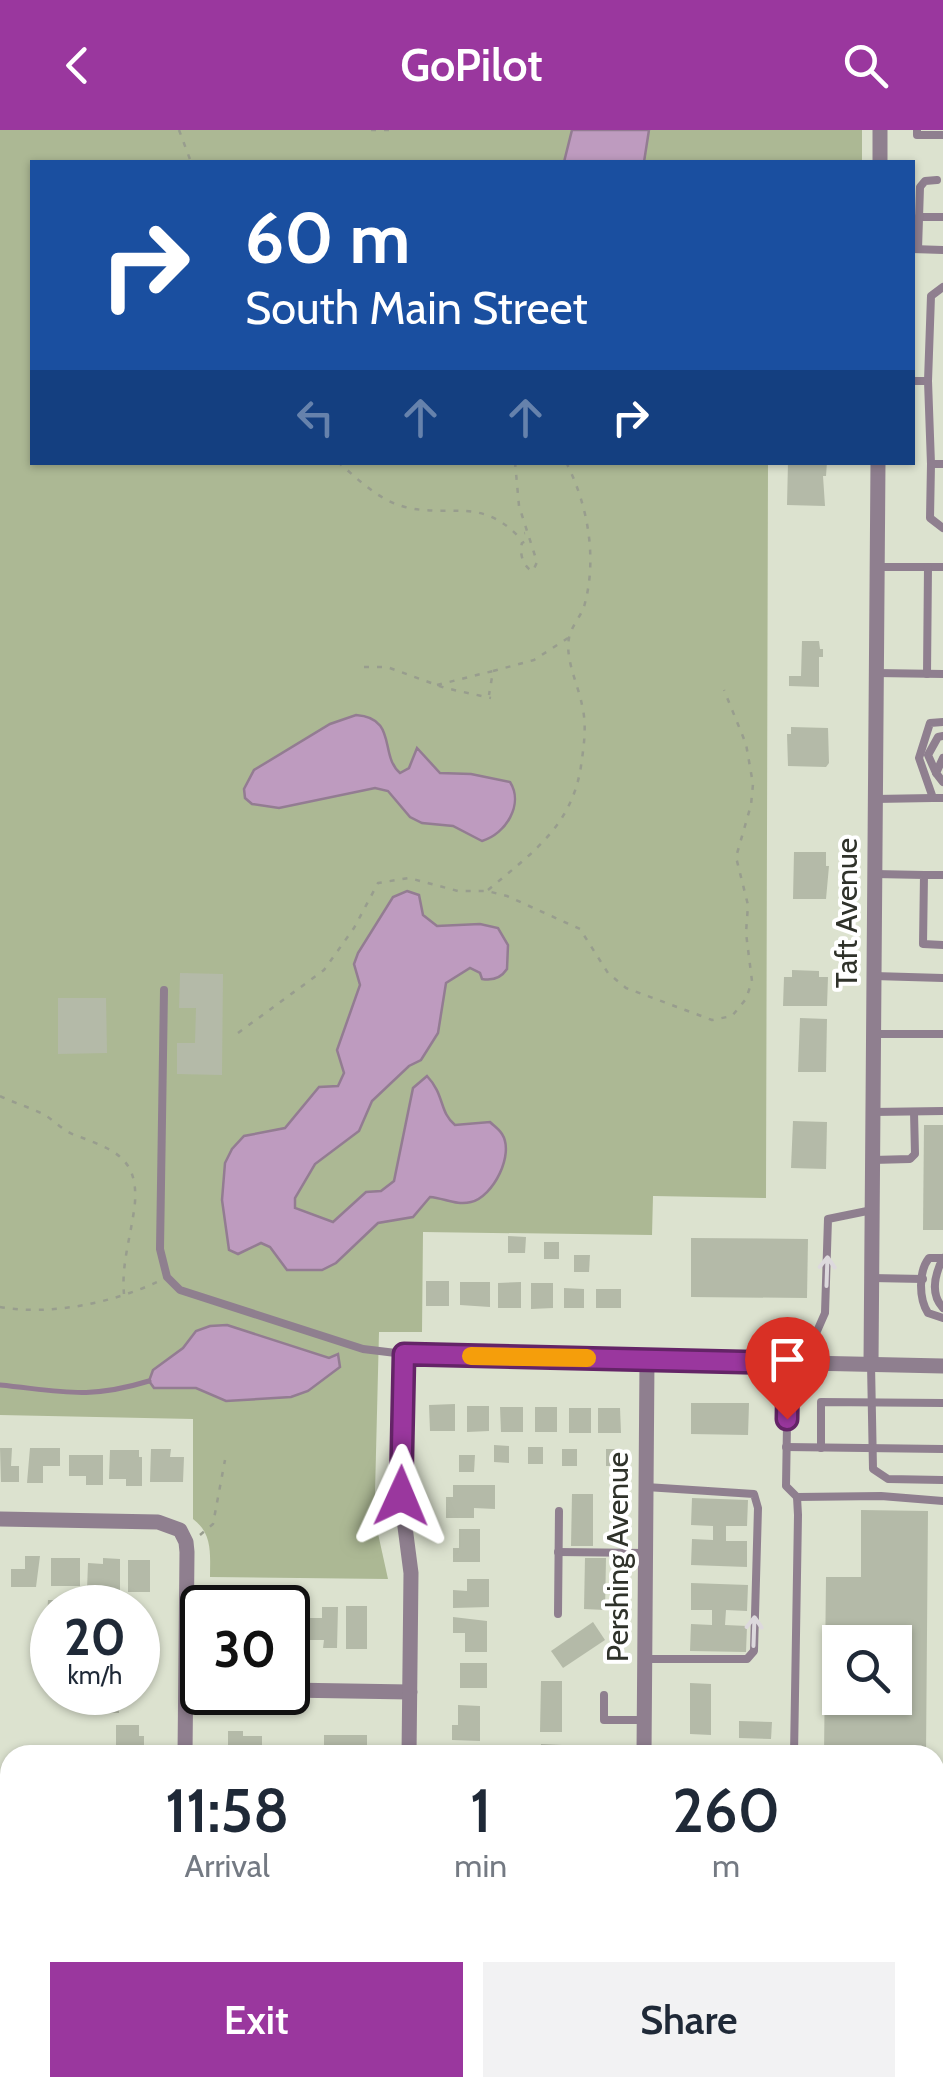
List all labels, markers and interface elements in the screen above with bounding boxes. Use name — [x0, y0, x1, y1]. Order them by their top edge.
icon: back — [50, 38, 105, 93]
text: GoPilot — [400, 38, 543, 92]
icon: search — [838, 38, 893, 93]
text: 60 m — [245, 195, 410, 281]
icon: right — [80, 200, 210, 330]
text: South Main Street — [245, 281, 588, 335]
icon: left — [288, 390, 343, 445]
icon: ahead — [393, 390, 448, 445]
icon: ahead — [498, 390, 553, 445]
icon: right — [603, 390, 658, 445]
street label: Taft Avenue — [828, 838, 865, 988]
one-way arrow — [817, 1256, 836, 1288]
pin — [745, 1317, 830, 1420]
icon: arrive — [760, 1332, 815, 1387]
position arrow — [349, 1444, 453, 1548]
street label: Pershing Avenue — [599, 1452, 636, 1662]
speed limit sign: 30 — [180, 1585, 310, 1715]
text: 20 — [64, 1607, 126, 1668]
one-way arrow — [745, 1616, 764, 1648]
map controls — [822, 1625, 912, 1715]
button: search — [822, 1625, 912, 1715]
text: km/h — [68, 1660, 122, 1690]
text: 11:58 — [165, 1774, 289, 1847]
text: 1 — [470, 1774, 491, 1847]
text: 260 — [672, 1774, 780, 1847]
text: Arrival — [185, 1846, 270, 1885]
text: min — [454, 1846, 507, 1885]
text: m — [712, 1846, 740, 1885]
button: Exit — [50, 1962, 463, 2077]
button: Share — [483, 1962, 895, 2077]

